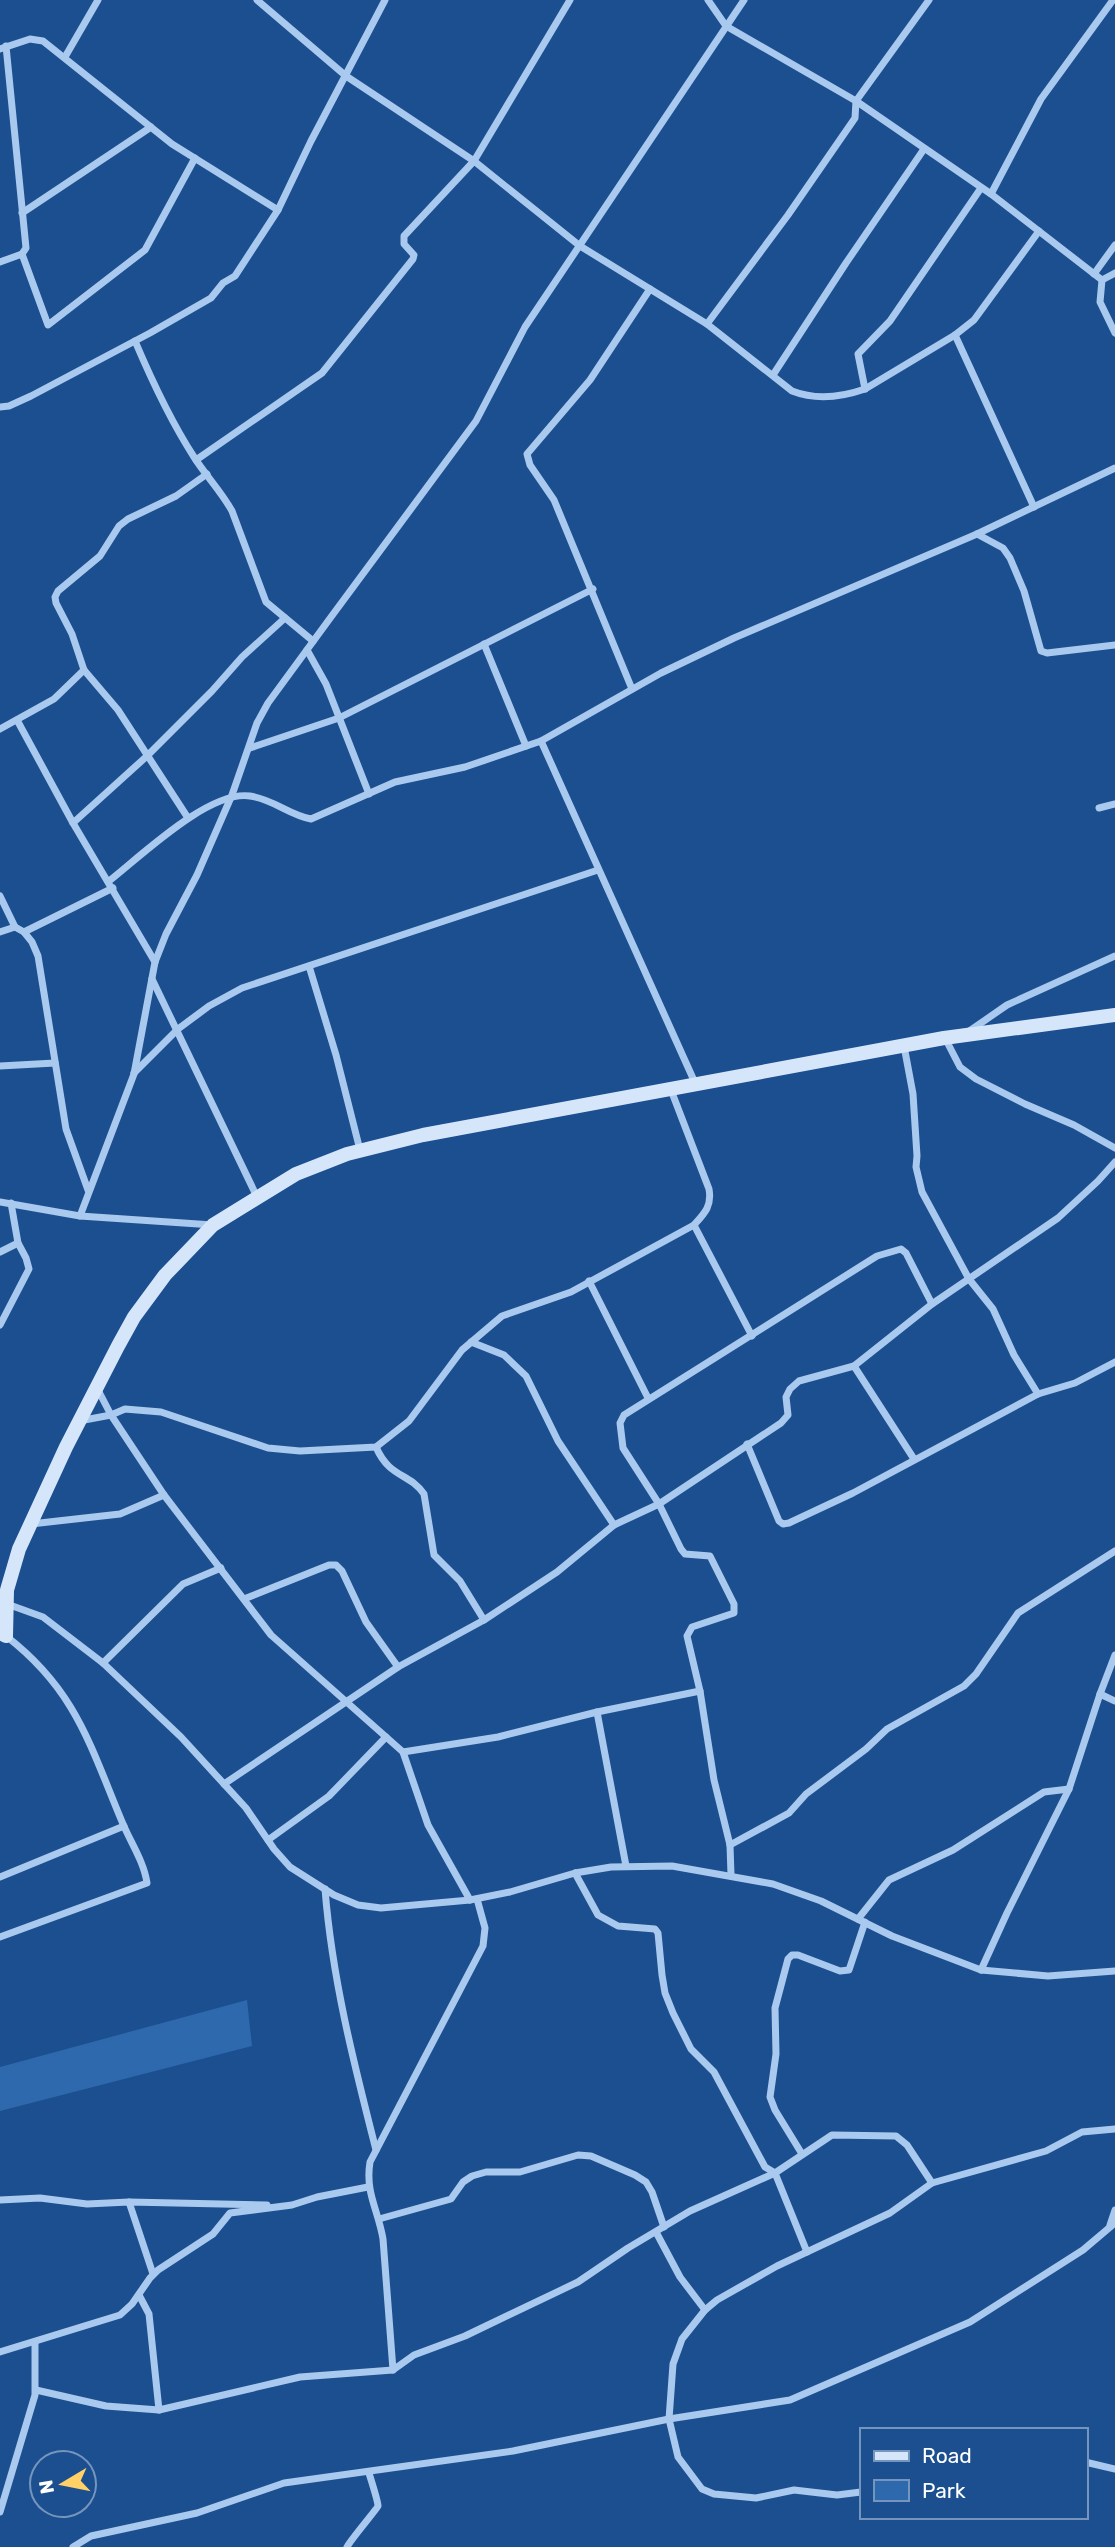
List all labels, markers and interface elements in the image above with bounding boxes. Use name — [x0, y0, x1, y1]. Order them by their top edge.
legend — [860, 2428, 1087, 2519]
text: Road — [922, 2443, 972, 2468]
north arrow — [28, 2449, 98, 2519]
text: N — [34, 2478, 59, 2496]
text: Park — [922, 2478, 966, 2503]

